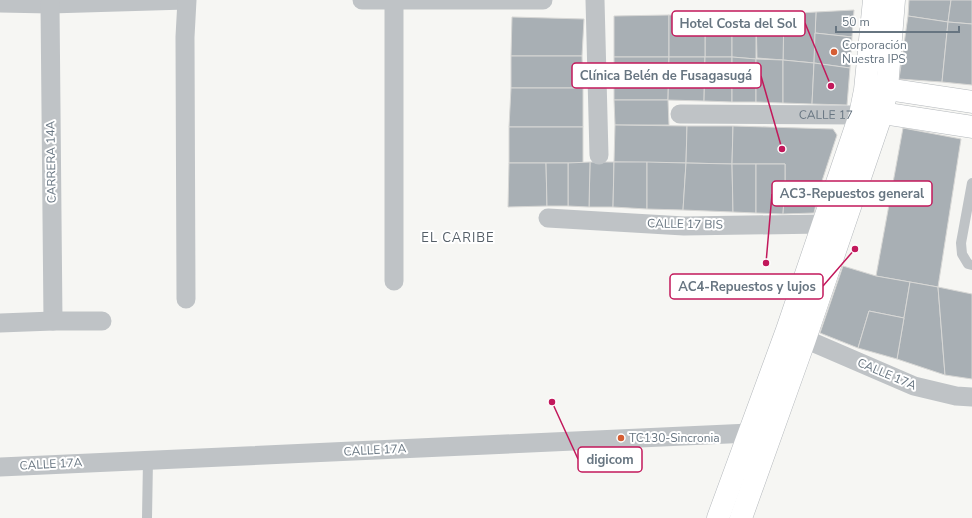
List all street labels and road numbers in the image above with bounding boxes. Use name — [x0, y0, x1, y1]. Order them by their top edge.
street label: CALLE 17 — [799, 107, 853, 123]
street label: CARRERA 14A — [42, 120, 60, 203]
street label: CALLE 17 BIS — [647, 215, 723, 233]
street label: CALLE 17A — [855, 354, 919, 394]
street label: CALLE 17A — [343, 440, 407, 460]
street label: CALLE 17A — [19, 454, 83, 474]

